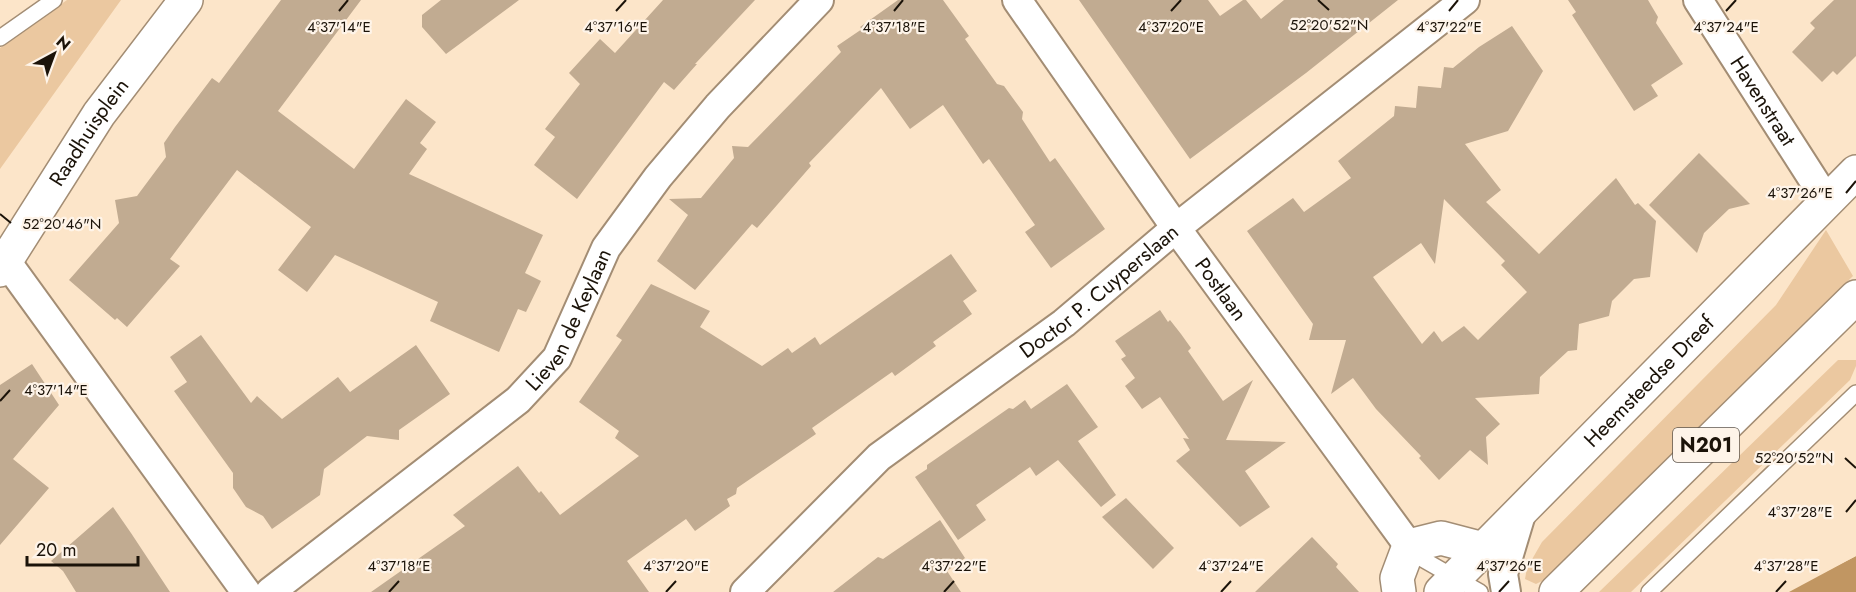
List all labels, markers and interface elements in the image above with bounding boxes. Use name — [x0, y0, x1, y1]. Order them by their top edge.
text: 52°20'52"N — [1290, 14, 1368, 36]
text: 4°37'14"E — [307, 16, 371, 38]
text: 4°37'16"E — [584, 16, 648, 38]
text: 4°37'18"E — [862, 16, 926, 38]
text: 4°37'20"E — [1138, 16, 1204, 38]
text: 4°37'22"E — [1416, 16, 1482, 38]
text: 4°37'24"E — [1693, 16, 1759, 38]
north arrow — [24, 24, 84, 84]
text: N — [51, 30, 76, 56]
street label: Havenstraat — [1723, 50, 1803, 152]
street label: Raadhuisplein — [42, 72, 136, 192]
text: 4°37'26"E — [1767, 182, 1833, 204]
text: 52°20'46"N — [23, 213, 101, 235]
street label: Doctor P. Cuyperslaan — [1013, 217, 1185, 365]
street label: Lieven de Keylaan — [519, 244, 619, 398]
street label: Postlaan — [1188, 251, 1254, 327]
street label: Heemsteedse Dreef — [1577, 308, 1722, 454]
text: 4°37'14"E — [24, 379, 88, 401]
road number: N201 — [1673, 428, 1739, 462]
text: 52°20'52"N — [1755, 447, 1833, 469]
text: 4°37'28"E — [1768, 501, 1832, 523]
scale bar — [27, 529, 138, 567]
text: 20 m — [36, 537, 76, 563]
text: 4°37'18"E — [367, 555, 431, 577]
text: 4°37'20"E — [643, 555, 709, 577]
text: 4°37'22"E — [921, 555, 987, 577]
text: 4°37'24"E — [1198, 555, 1264, 577]
text: 4°37'26"E — [1476, 555, 1542, 577]
text: 4°37'28"E — [1754, 555, 1818, 577]

